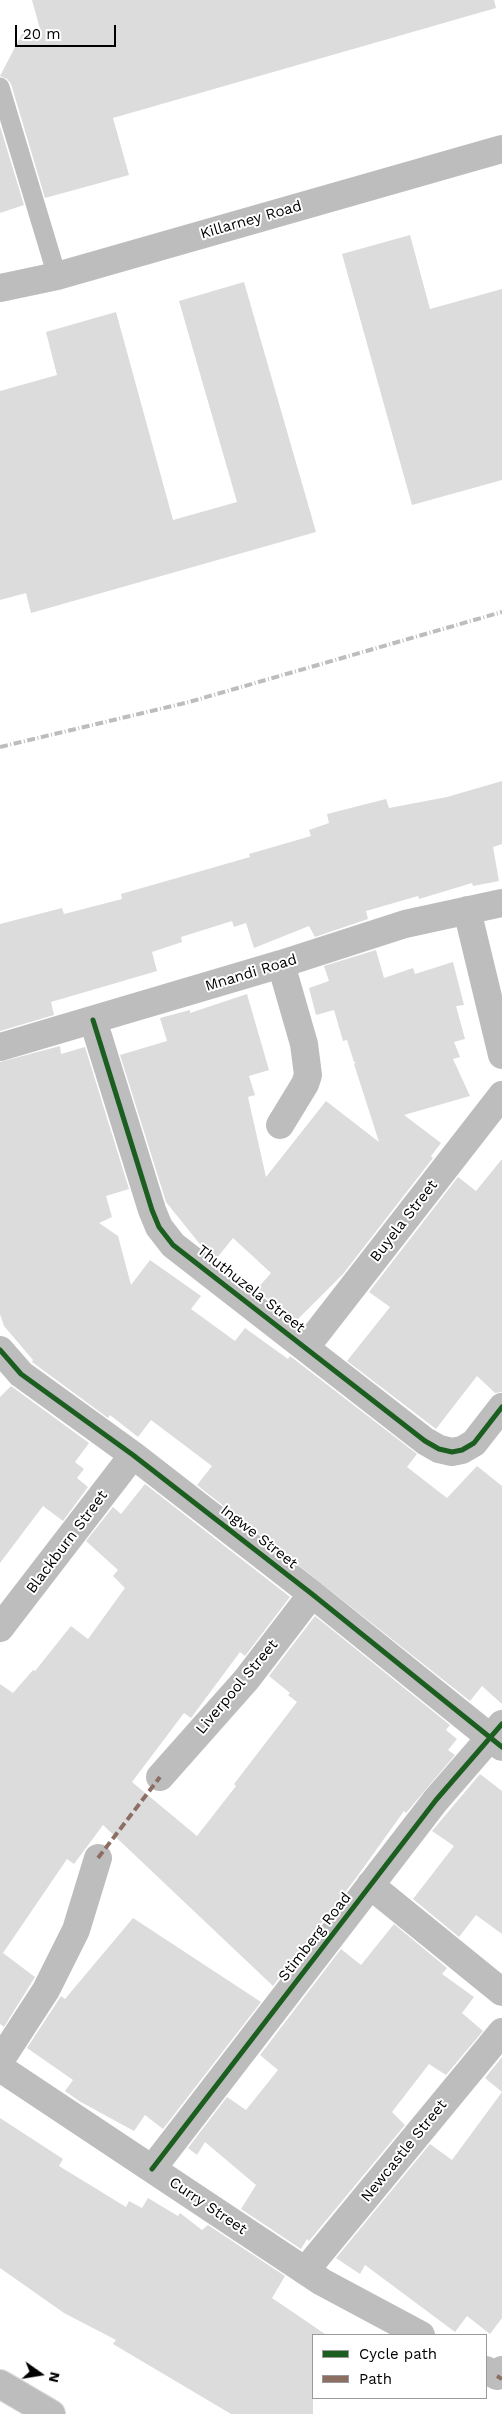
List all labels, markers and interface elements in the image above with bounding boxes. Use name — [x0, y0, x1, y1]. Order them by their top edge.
scale bar — [18, 15, 119, 47]
text: 20 m — [23, 25, 61, 43]
street label: Killarney Road — [198, 197, 304, 243]
street label: Mnandi Road — [203, 951, 299, 995]
street label: Buyela Street — [366, 1177, 442, 1265]
street label: Thuthuzela Street — [193, 1241, 309, 1337]
street label: Blackburn Street — [22, 1487, 112, 1597]
street label: Ingwe Street — [217, 1501, 301, 1573]
street label: Liverpool Street — [192, 1636, 282, 1738]
street label: Stimberg Road — [275, 1889, 355, 1985]
street label: Newcastle Street — [357, 2096, 451, 2206]
street label: Curry Street — [166, 2173, 250, 2239]
legend — [312, 2334, 487, 2399]
text: Cycle path — [359, 2345, 437, 2363]
north arrow — [15, 2349, 65, 2399]
text: Path — [359, 2370, 392, 2388]
text: N — [46, 2371, 64, 2384]

